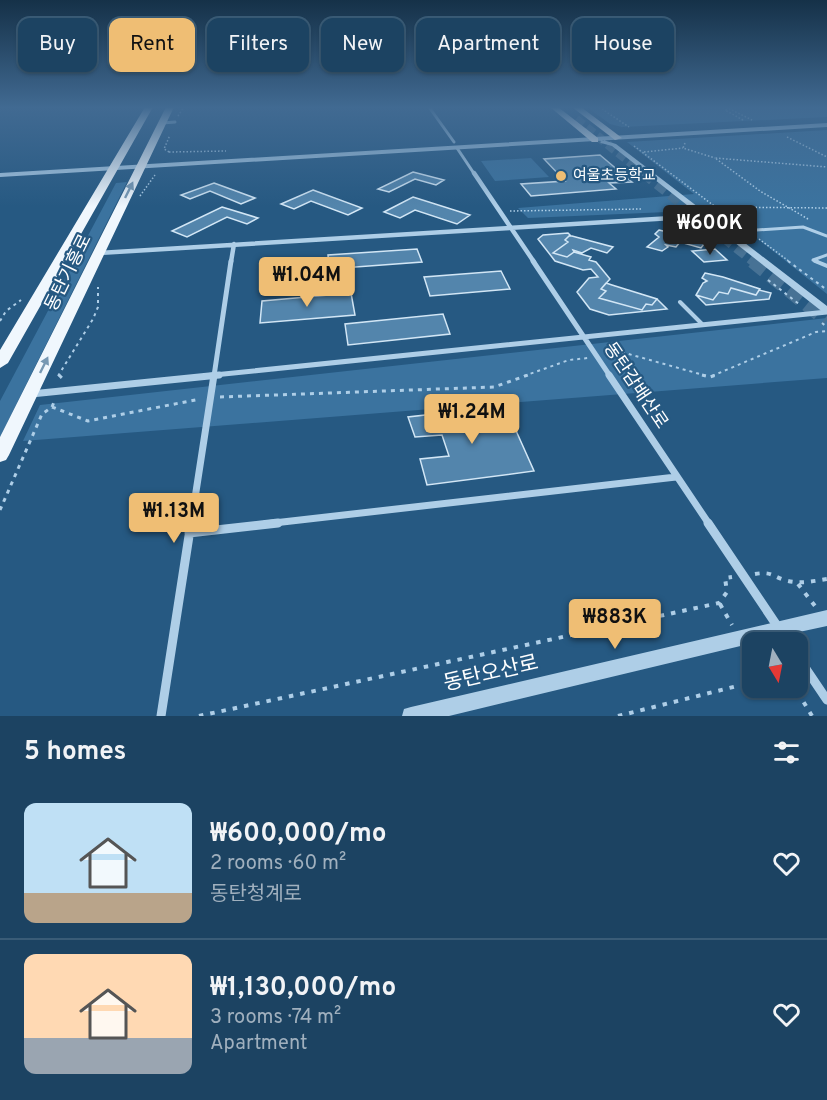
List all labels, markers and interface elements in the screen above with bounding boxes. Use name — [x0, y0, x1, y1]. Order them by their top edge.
chip: Buy — [18, 18, 97, 72]
chip: Rent — [109, 18, 195, 72]
chip: Filters — [207, 18, 309, 72]
chip: New — [321, 18, 404, 72]
chip: Apartment — [416, 18, 560, 72]
chip: House — [572, 18, 674, 72]
place label: 여울초등학교 — [573, 166, 656, 186]
marker: 여울초등학교 — [554, 169, 568, 183]
one-way arrow — [125, 181, 134, 198]
pin: ₩600K — [668, 205, 752, 256]
text: ₩600K — [677, 211, 743, 237]
street label: 동탄기흥로 — [41, 231, 97, 315]
pin: ₩1.04M — [258, 257, 356, 308]
text: ₩1.04M — [273, 263, 341, 289]
street label: 동탄감배산로 — [598, 338, 672, 434]
one-way arrow — [39, 356, 48, 373]
pin: ₩1.24M — [423, 394, 521, 445]
text: ₩1.24M — [438, 400, 506, 426]
pin: ₩1.13M — [125, 493, 223, 544]
text: ₩1.13M — [143, 499, 205, 525]
pin: ₩883K — [573, 599, 657, 650]
text: ₩883K — [583, 605, 647, 631]
north arrow — [742, 632, 808, 698]
map controls — [742, 632, 808, 698]
street label: 동탄오산로 — [441, 650, 541, 698]
text: 5 homes — [24, 736, 126, 769]
icon: filters — [770, 736, 803, 769]
text: ₩600,000/mo — [210, 818, 387, 851]
icon: home — [72, 827, 144, 899]
icon: heart — [770, 847, 803, 880]
text: 2 rooms · 60 m² — [210, 851, 346, 877]
text: 동탄청계로 — [210, 882, 302, 908]
text: ₩1,130,000/mo — [210, 972, 396, 1005]
icon: home — [72, 978, 144, 1050]
icon: heart — [770, 998, 803, 1031]
text: 3 rooms · 74 m² — [210, 1005, 341, 1031]
text: Apartment — [210, 1031, 308, 1057]

